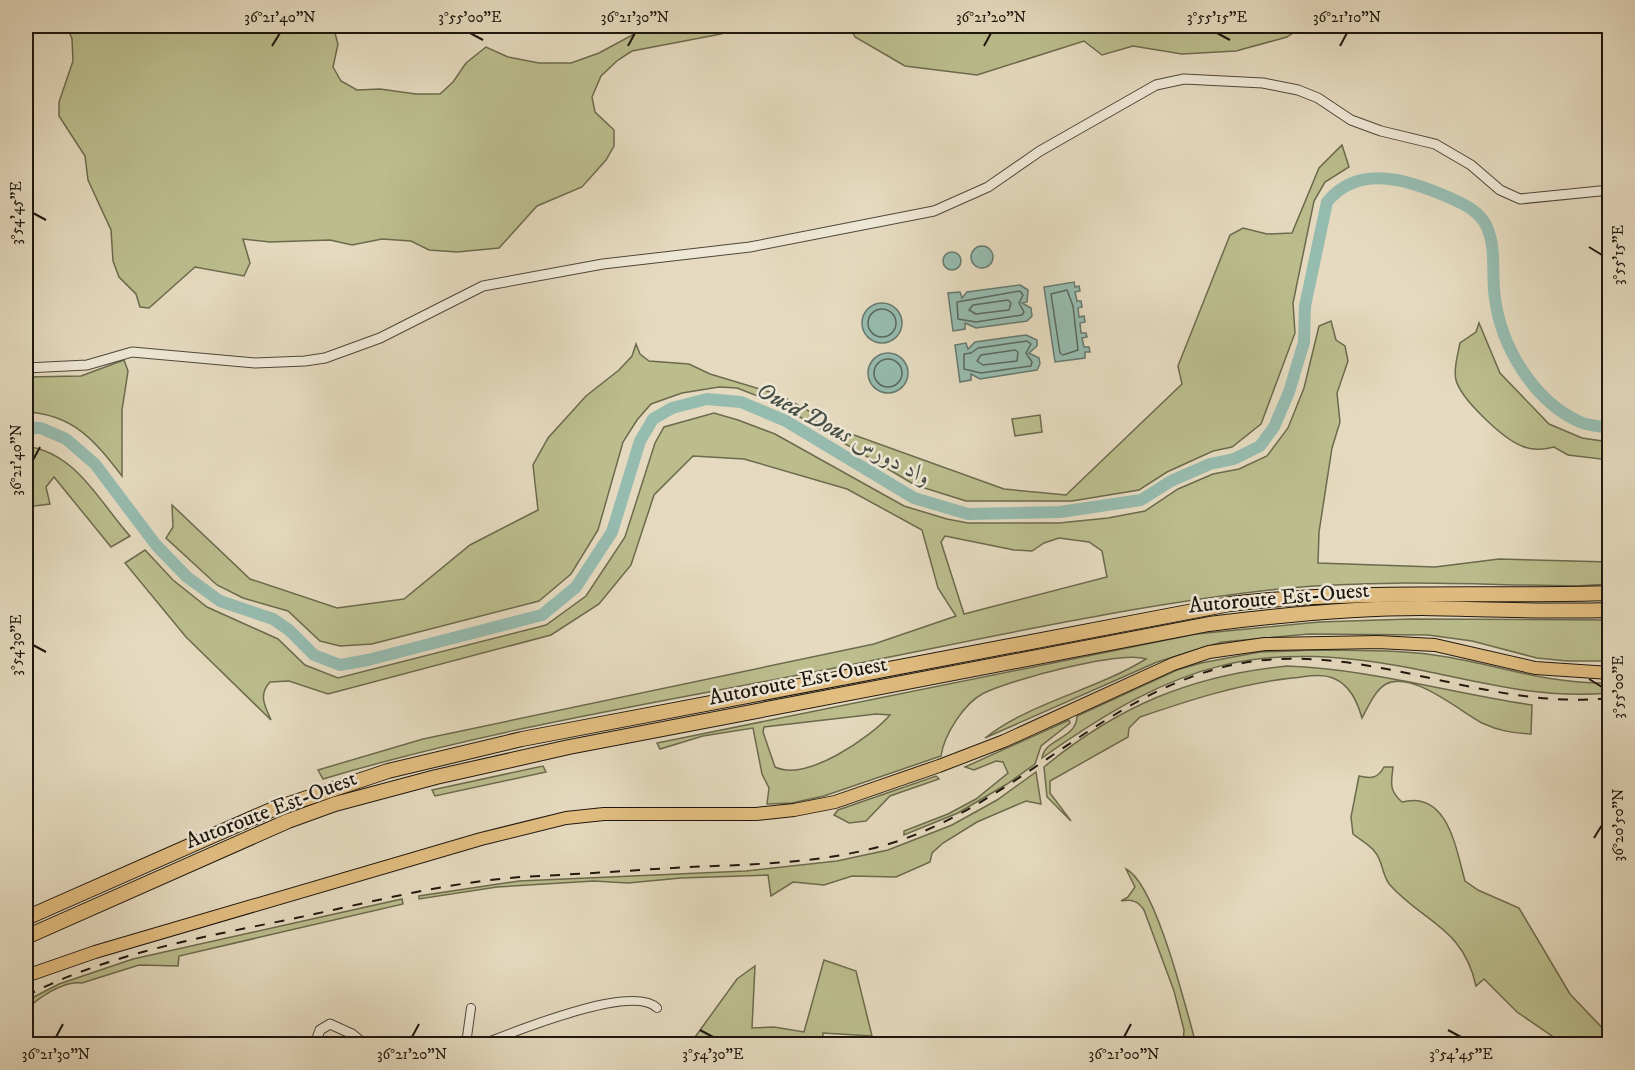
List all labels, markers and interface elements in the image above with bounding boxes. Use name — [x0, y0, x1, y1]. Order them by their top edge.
text: 36°21'40"N — [244, 8, 316, 27]
text: 3°55'00"E — [438, 8, 502, 27]
text: 36°21'30"N — [601, 8, 669, 27]
text: 36°21'20"N — [956, 8, 1026, 27]
text: 3°55'15"E — [1187, 8, 1247, 27]
text: 36°21'10"N — [1313, 8, 1381, 27]
text: 3°54'45"E — [7, 181, 26, 245]
text: 3°55'15"E — [1609, 225, 1628, 285]
water label: Oued Dous واد دورس — [752, 375, 936, 493]
text: 36°21'40"N — [7, 424, 26, 496]
street label: Autoroute Est-Ouest — [1188, 577, 1370, 619]
text: 3°54'30"E — [7, 614, 26, 676]
street label: Autoroute Est-Ouest — [706, 650, 890, 712]
text: 3°55'00"E — [1609, 655, 1628, 719]
street label: Autoroute Est-Ouest — [182, 765, 360, 855]
text: 36°20'50"N — [1609, 789, 1628, 861]
text: 36°21'30"N — [22, 1045, 90, 1064]
text: 36°21'20"N — [377, 1045, 447, 1064]
text: 3°54'30"E — [682, 1045, 744, 1064]
text: 36°21'00"N — [1089, 1045, 1159, 1064]
text: 3°54'45"E — [1429, 1045, 1493, 1064]

